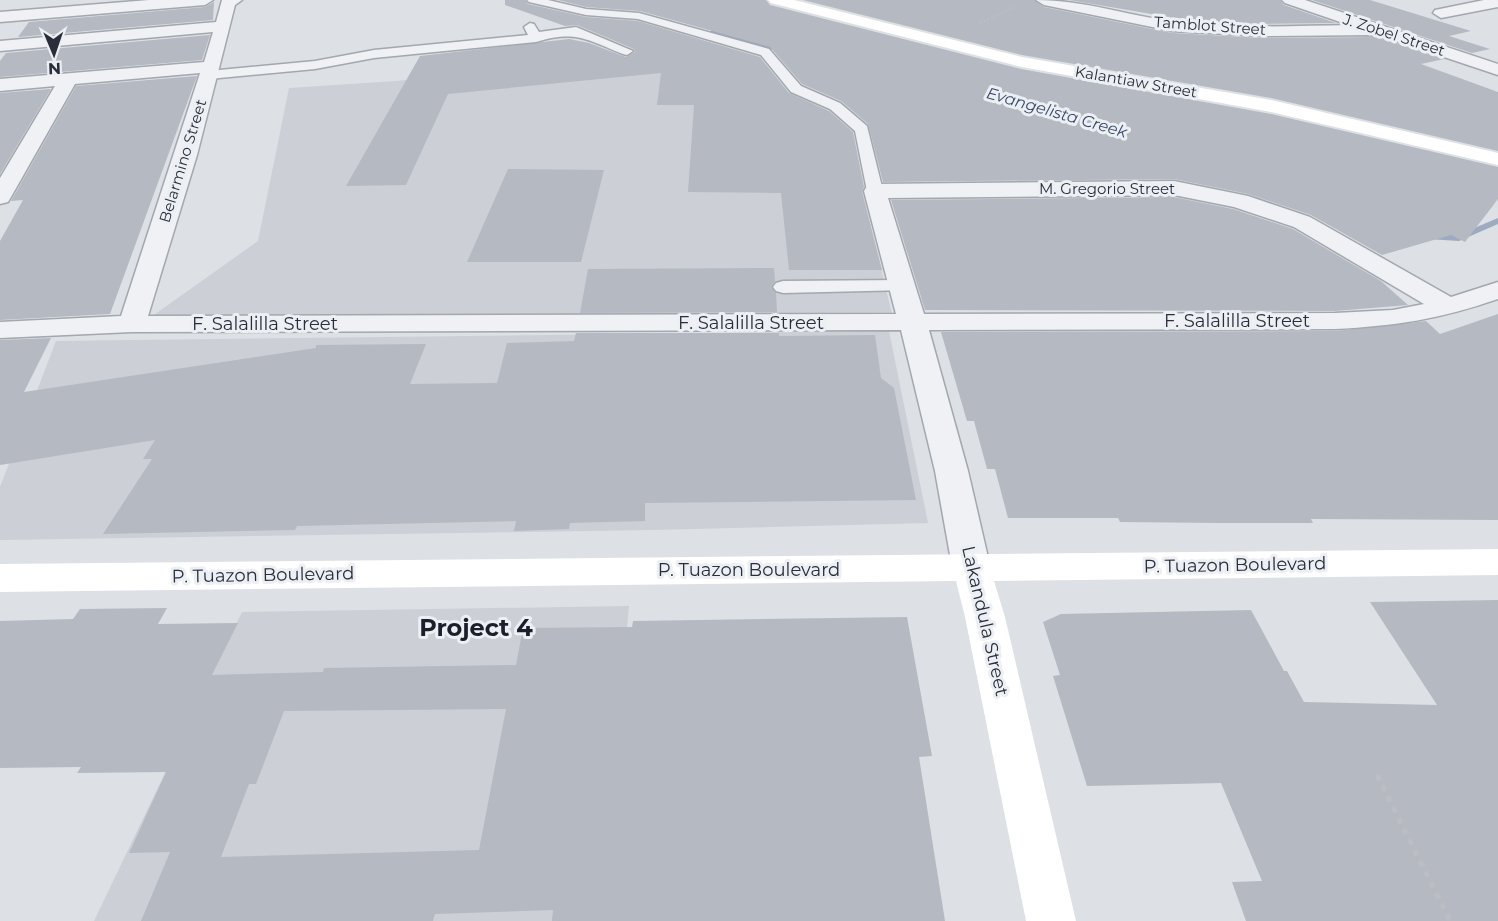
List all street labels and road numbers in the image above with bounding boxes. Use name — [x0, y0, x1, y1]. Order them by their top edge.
street label: J. Zobel Street — [1340, 9, 1447, 60]
street label: Tamblot Street — [1154, 12, 1267, 39]
street label: Kalantiaw Street — [1074, 61, 1199, 102]
street label: Belarmino Street — [155, 97, 210, 225]
street label: M. Gregorio Street — [1039, 179, 1175, 198]
street label: F. Salalilla Street — [1164, 310, 1310, 332]
street label: F. Salalilla Street — [678, 312, 824, 334]
street label: F. Salalilla Street — [192, 313, 338, 335]
street label: Lakandula Street — [957, 544, 1013, 698]
street label: P. Tuazon Boulevard — [1143, 552, 1327, 578]
street label: P. Tuazon Boulevard — [658, 559, 840, 581]
street label: P. Tuazon Boulevard — [171, 562, 355, 588]

